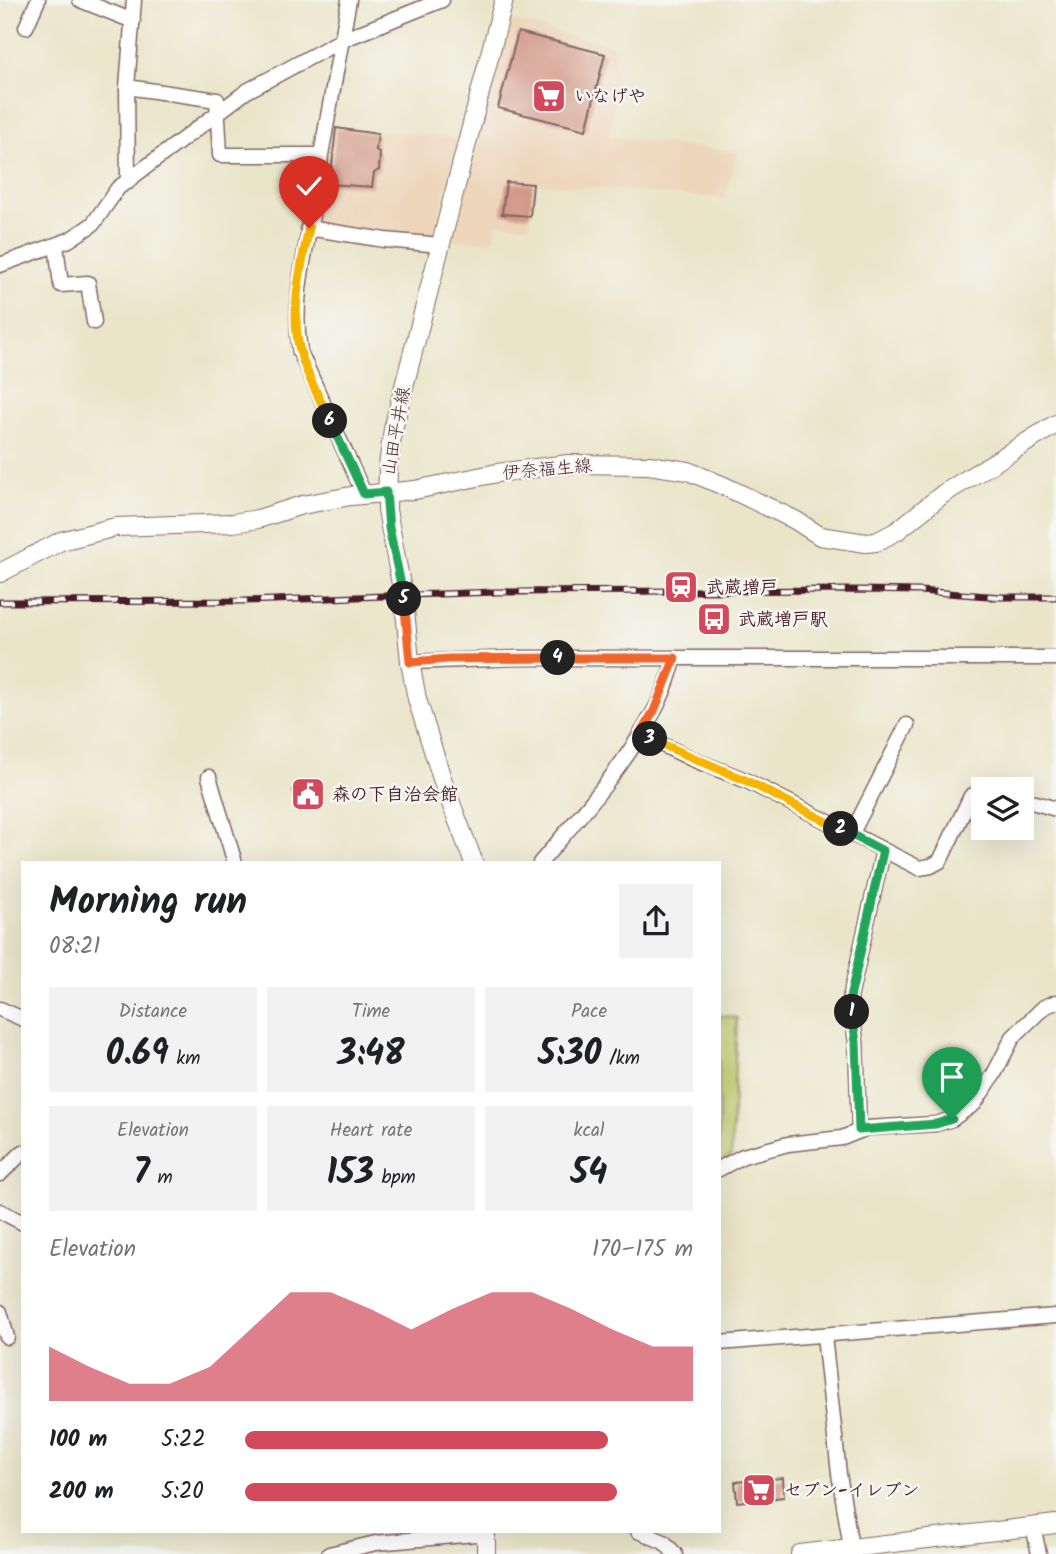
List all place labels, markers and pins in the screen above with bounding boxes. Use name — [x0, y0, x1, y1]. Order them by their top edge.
supermarket icon: いなげや — [530, 77, 568, 115]
place label: いなげや — [574, 83, 646, 112]
pin — [279, 156, 339, 228]
pin: 6 — [312, 404, 348, 438]
station icon: 武蔵増戸 — [662, 568, 700, 606]
place label: 武蔵増戸 — [706, 574, 778, 603]
pin: 5 — [386, 582, 422, 616]
bus stop icon: 武蔵増戸駅 — [695, 600, 733, 638]
place label: 武蔵増戸駅 — [738, 606, 828, 635]
pin: 4 — [540, 640, 576, 676]
pin: 3 — [632, 722, 668, 756]
public building icon: 森の下自治会館 — [289, 775, 327, 813]
place label: 森の下自治会館 — [332, 781, 458, 810]
pin: 2 — [824, 812, 858, 846]
pin: 1 — [834, 995, 870, 1030]
pin — [922, 1047, 982, 1119]
supermarket icon: セブン-イレブン — [740, 1471, 778, 1509]
place label: セブン-イレブン — [784, 1477, 920, 1506]

